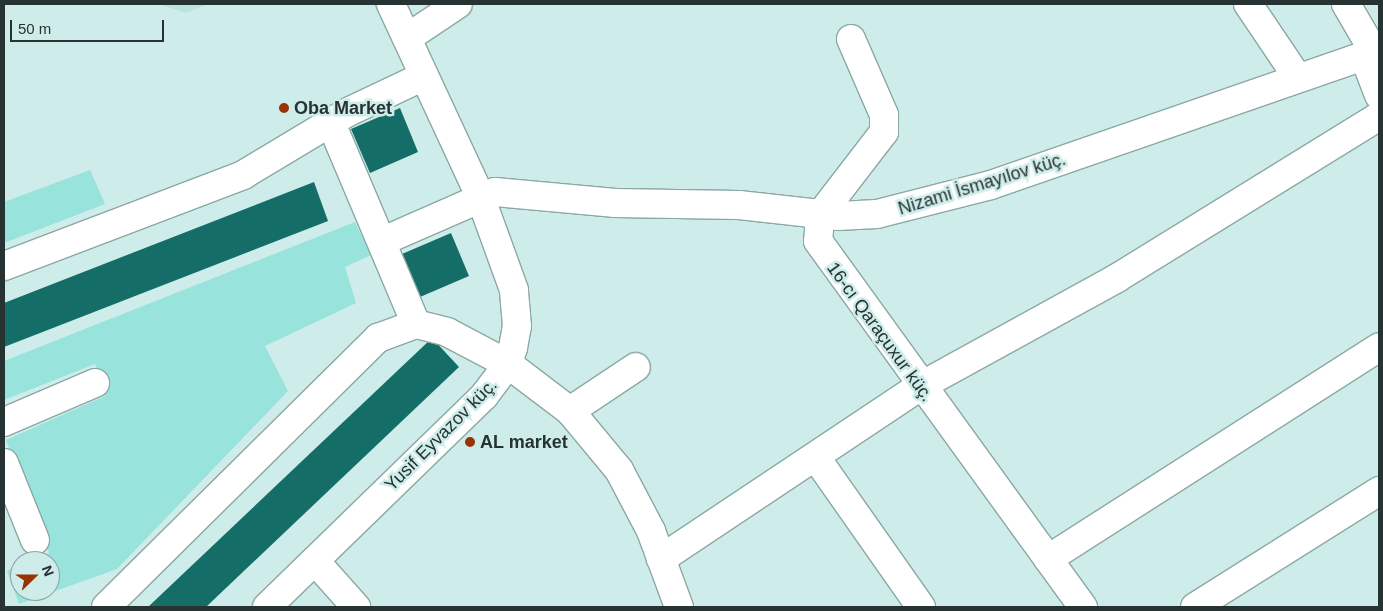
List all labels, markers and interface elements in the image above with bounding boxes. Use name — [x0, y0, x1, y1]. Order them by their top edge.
scale bar — [12, 10, 166, 42]
text: 50 m — [18, 20, 51, 37]
place label: Oba Market — [294, 97, 392, 119]
marker: Oba Market — [278, 102, 290, 114]
street label: Nizami İsmayılov küç. — [896, 148, 1068, 220]
street label: 16-cı Qaraçuxur küç. — [822, 258, 938, 406]
street label: Yusif Eyvazov küç. — [380, 374, 502, 496]
place label: AL market — [480, 431, 568, 453]
marker: AL market — [464, 436, 476, 448]
north arrow — [10, 551, 60, 601]
text: N — [39, 563, 57, 578]

